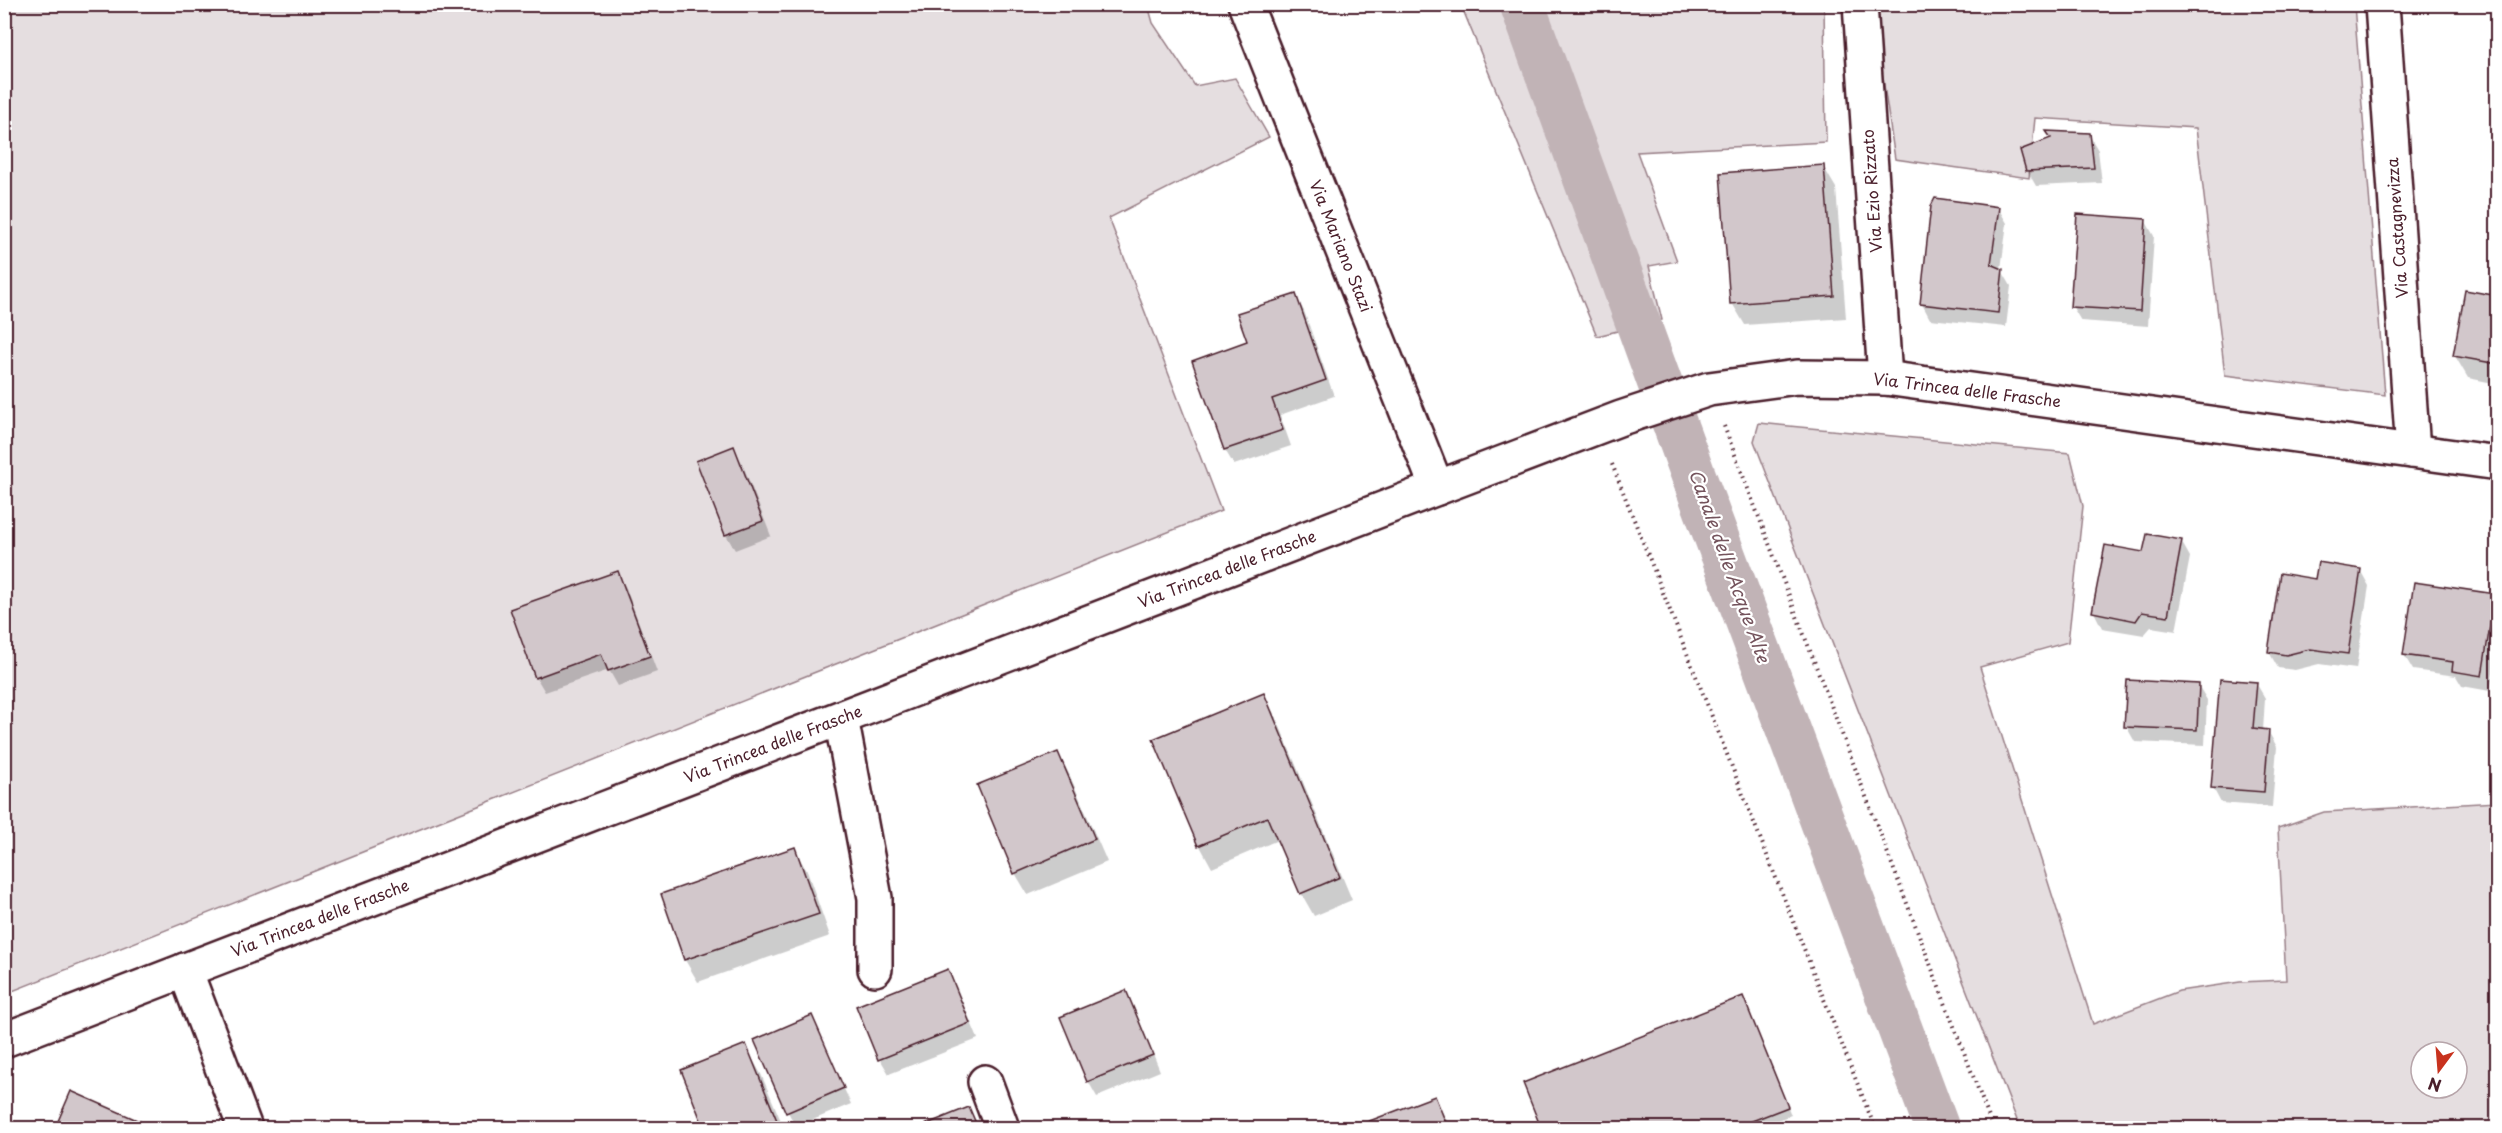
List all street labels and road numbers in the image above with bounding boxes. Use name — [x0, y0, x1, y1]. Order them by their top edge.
street label: Via Ezio Rizzato — [1855, 129, 1887, 254]
street label: Via Castagnevizza — [2379, 157, 2413, 299]
street label: Via Mariano Stazi — [1304, 176, 1379, 315]
street label: Via Trincea delle Frasche — [1872, 366, 2062, 412]
street label: Via Trincea delle Frasche — [1134, 523, 1319, 613]
street label: Via Trincea delle Frasche — [680, 698, 865, 788]
street label: Via Trincea delle Frasche — [227, 872, 412, 962]

